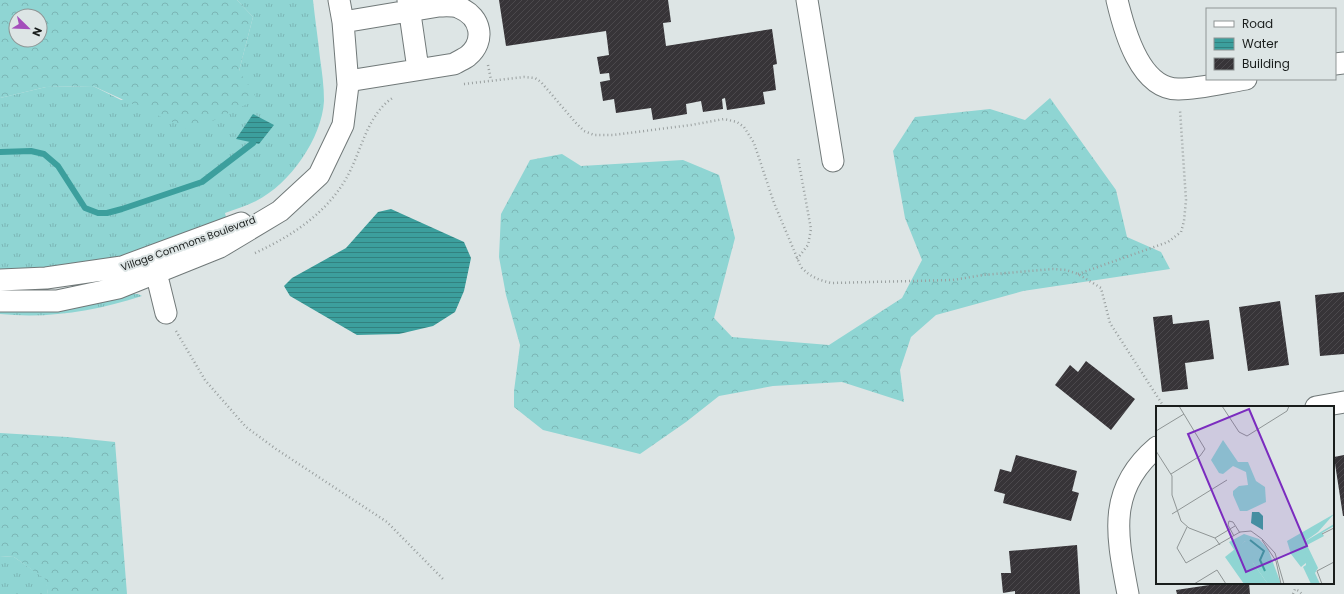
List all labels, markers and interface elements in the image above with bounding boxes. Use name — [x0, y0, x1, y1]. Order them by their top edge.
north arrow — [8, 8, 48, 48]
legend — [1206, 8, 1336, 80]
text: Road — [1242, 15, 1273, 32]
text: N — [28, 25, 46, 39]
text: Water — [1242, 35, 1279, 52]
text: Building — [1242, 55, 1290, 72]
street label: Village Commons Boulevard — [119, 212, 258, 275]
inset map — [1156, 406, 1334, 584]

